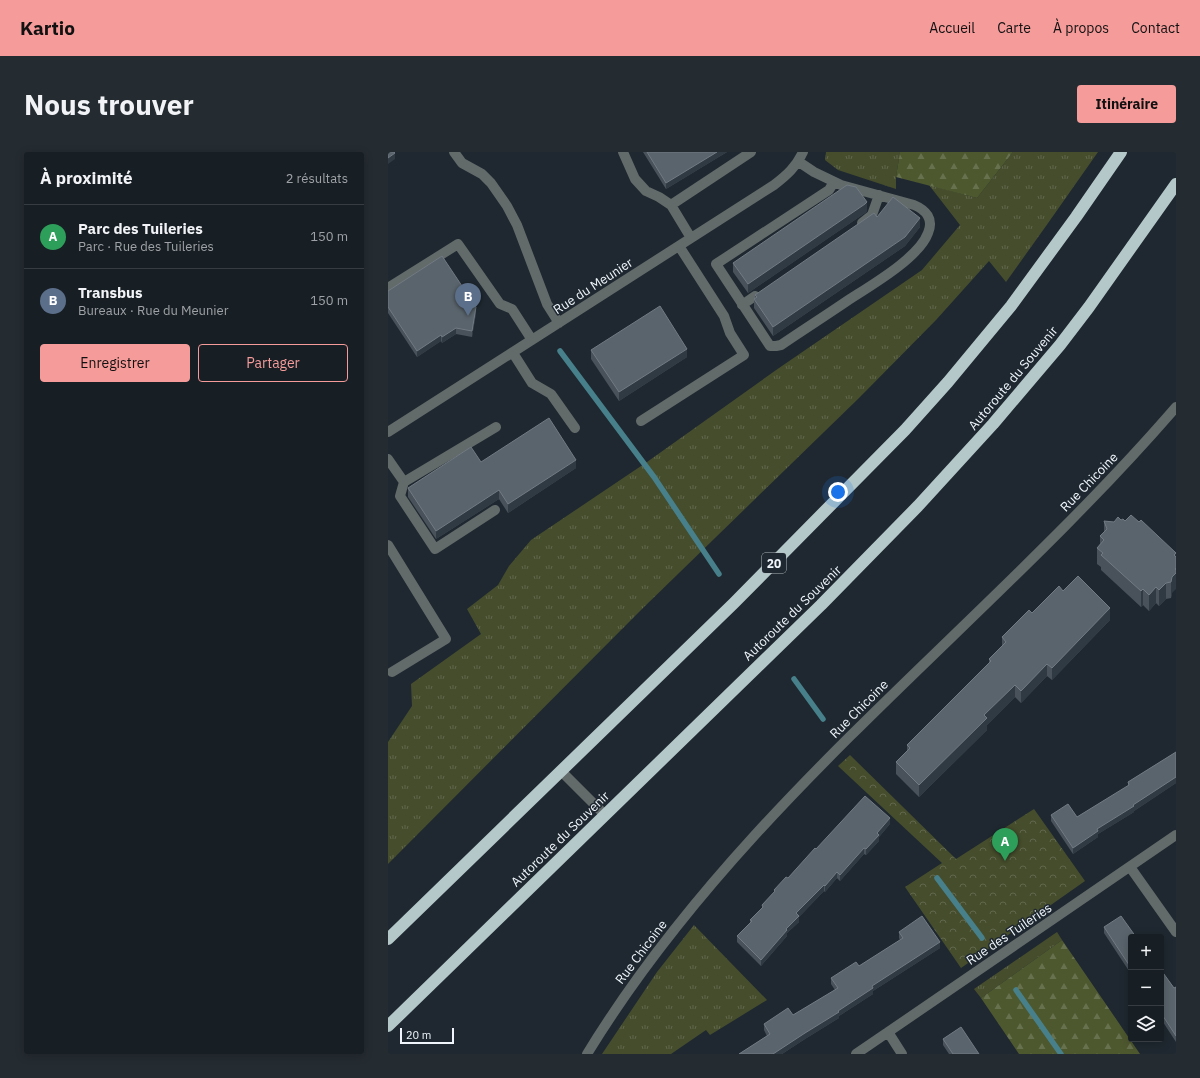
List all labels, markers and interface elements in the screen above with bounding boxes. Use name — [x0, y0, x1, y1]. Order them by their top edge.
text: Kartio — [20, 16, 75, 40]
text: Accueil — [929, 19, 975, 37]
text: Carte — [997, 19, 1031, 37]
text: À propos — [1053, 19, 1109, 37]
text: Contact — [1131, 19, 1180, 37]
button: Itinéraire — [1077, 85, 1176, 123]
text: Nous trouver — [24, 86, 194, 123]
text: À proximité — [40, 167, 133, 189]
text: 2 résultats — [286, 170, 348, 187]
text: Parc des Tuileries — [78, 219, 203, 238]
text: A — [49, 228, 57, 245]
text: 150 m — [310, 228, 348, 245]
text: Parc · Rue des Tuileries — [78, 238, 214, 255]
street label: Rue du Meunier — [550, 254, 636, 318]
text: Transbus — [78, 283, 143, 302]
pin: B — [455, 283, 481, 316]
text: B — [49, 292, 57, 309]
text: 150 m — [310, 292, 348, 309]
text: Bureaux · Rue du Meunier — [78, 302, 229, 319]
street label: Autoroute du Souvenir — [965, 322, 1062, 434]
button: Enregistrer — [40, 344, 190, 382]
button: Partager — [198, 344, 348, 382]
street label: Rue Chicoine — [1056, 449, 1122, 515]
your location — [828, 482, 848, 502]
road number: 20 — [762, 553, 786, 573]
street label: Autoroute du Souvenir — [739, 561, 845, 664]
street label: Rue Chicoine — [826, 676, 892, 742]
street label: Autoroute du Souvenir — [507, 787, 613, 890]
pin: A — [992, 828, 1018, 861]
street label: Rue des Tuileries — [963, 899, 1055, 969]
street label: Rue Chicoine — [611, 916, 671, 988]
map controls — [1128, 934, 1164, 1042]
button: + — [1128, 934, 1164, 970]
button: − — [1128, 970, 1164, 1006]
button: layers — [1128, 1006, 1164, 1042]
scale bar — [400, 1026, 454, 1045]
text: 20 m — [406, 1028, 431, 1042]

